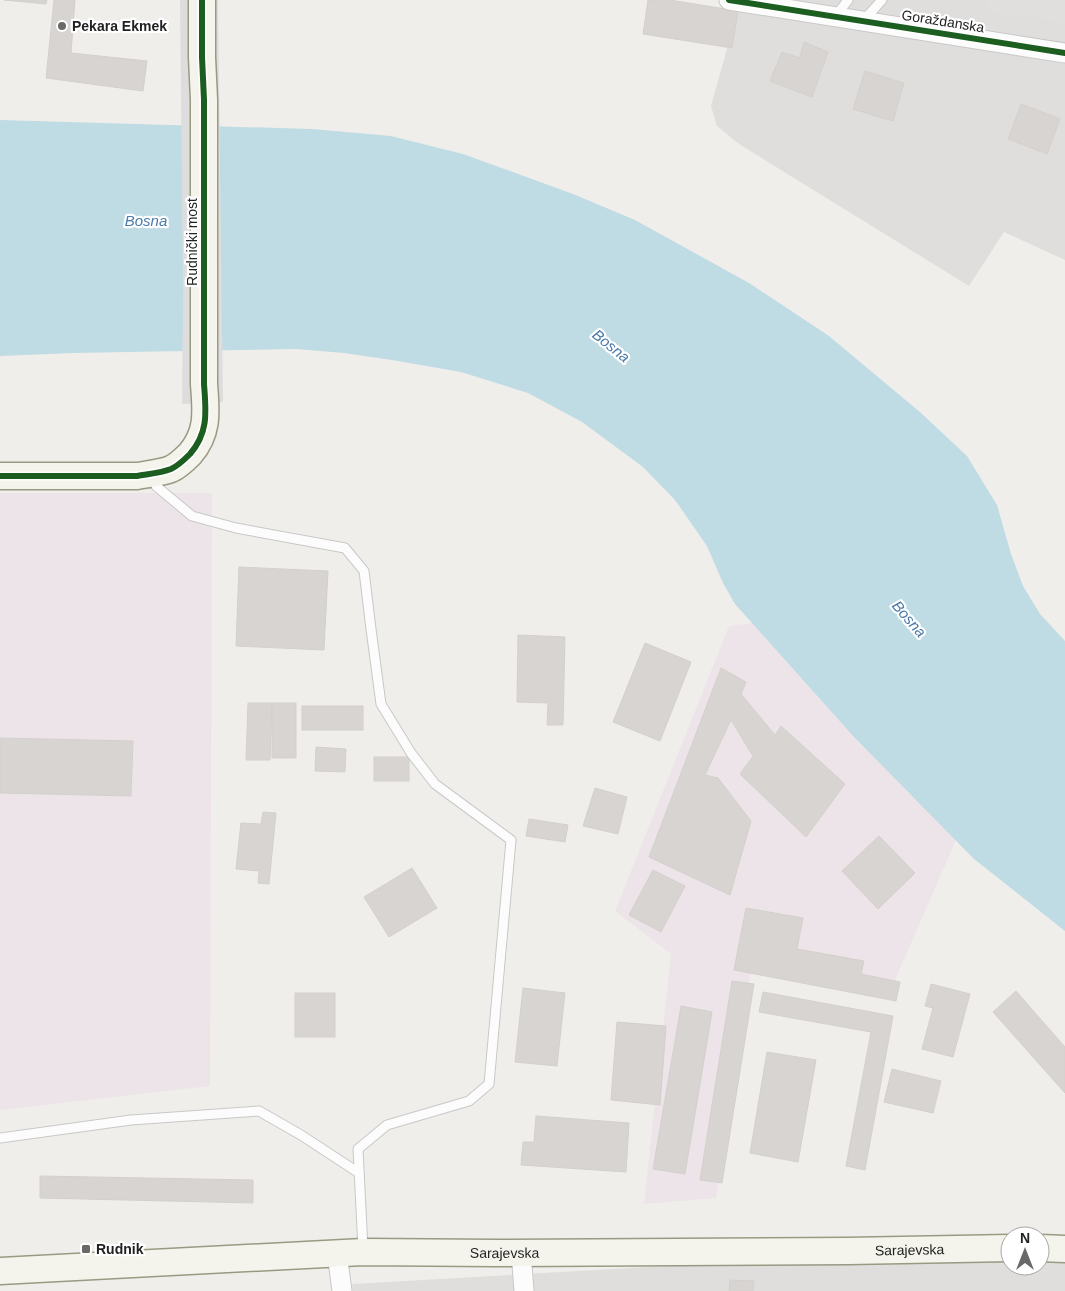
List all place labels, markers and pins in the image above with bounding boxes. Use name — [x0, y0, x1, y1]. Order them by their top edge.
place label: Pekara Ekmek — [72, 18, 167, 34]
marker: Pekara Ekmek — [56, 20, 68, 32]
place label: Rudnik — [96, 1241, 144, 1257]
marker: Rudnik — [80, 1243, 92, 1255]

